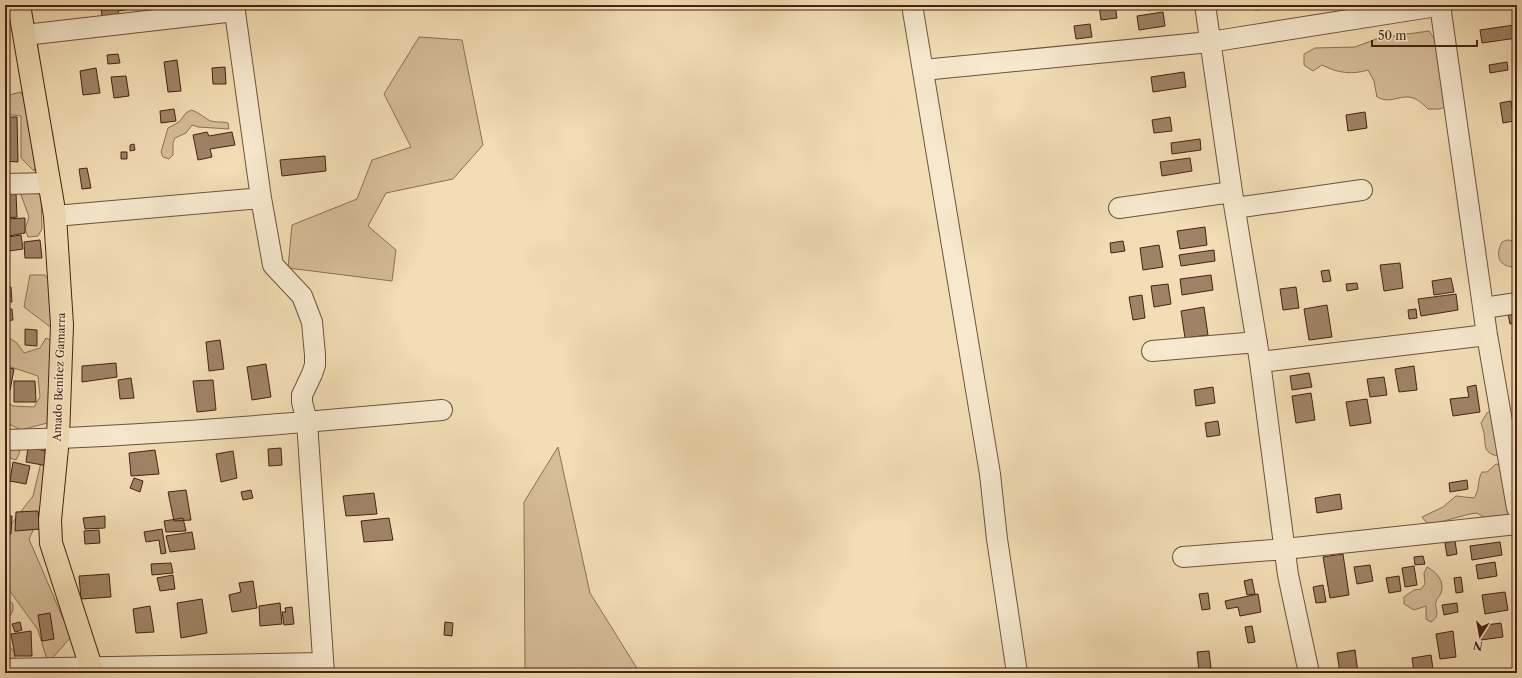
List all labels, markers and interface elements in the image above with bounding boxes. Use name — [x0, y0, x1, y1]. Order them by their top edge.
scale bar — [1372, 22, 1477, 48]
text: 50 m — [1378, 28, 1407, 43]
street label: Amado Benítez Gamarra — [50, 312, 68, 443]
north arrow — [1460, 616, 1500, 656]
text: N — [1472, 638, 1484, 654]

